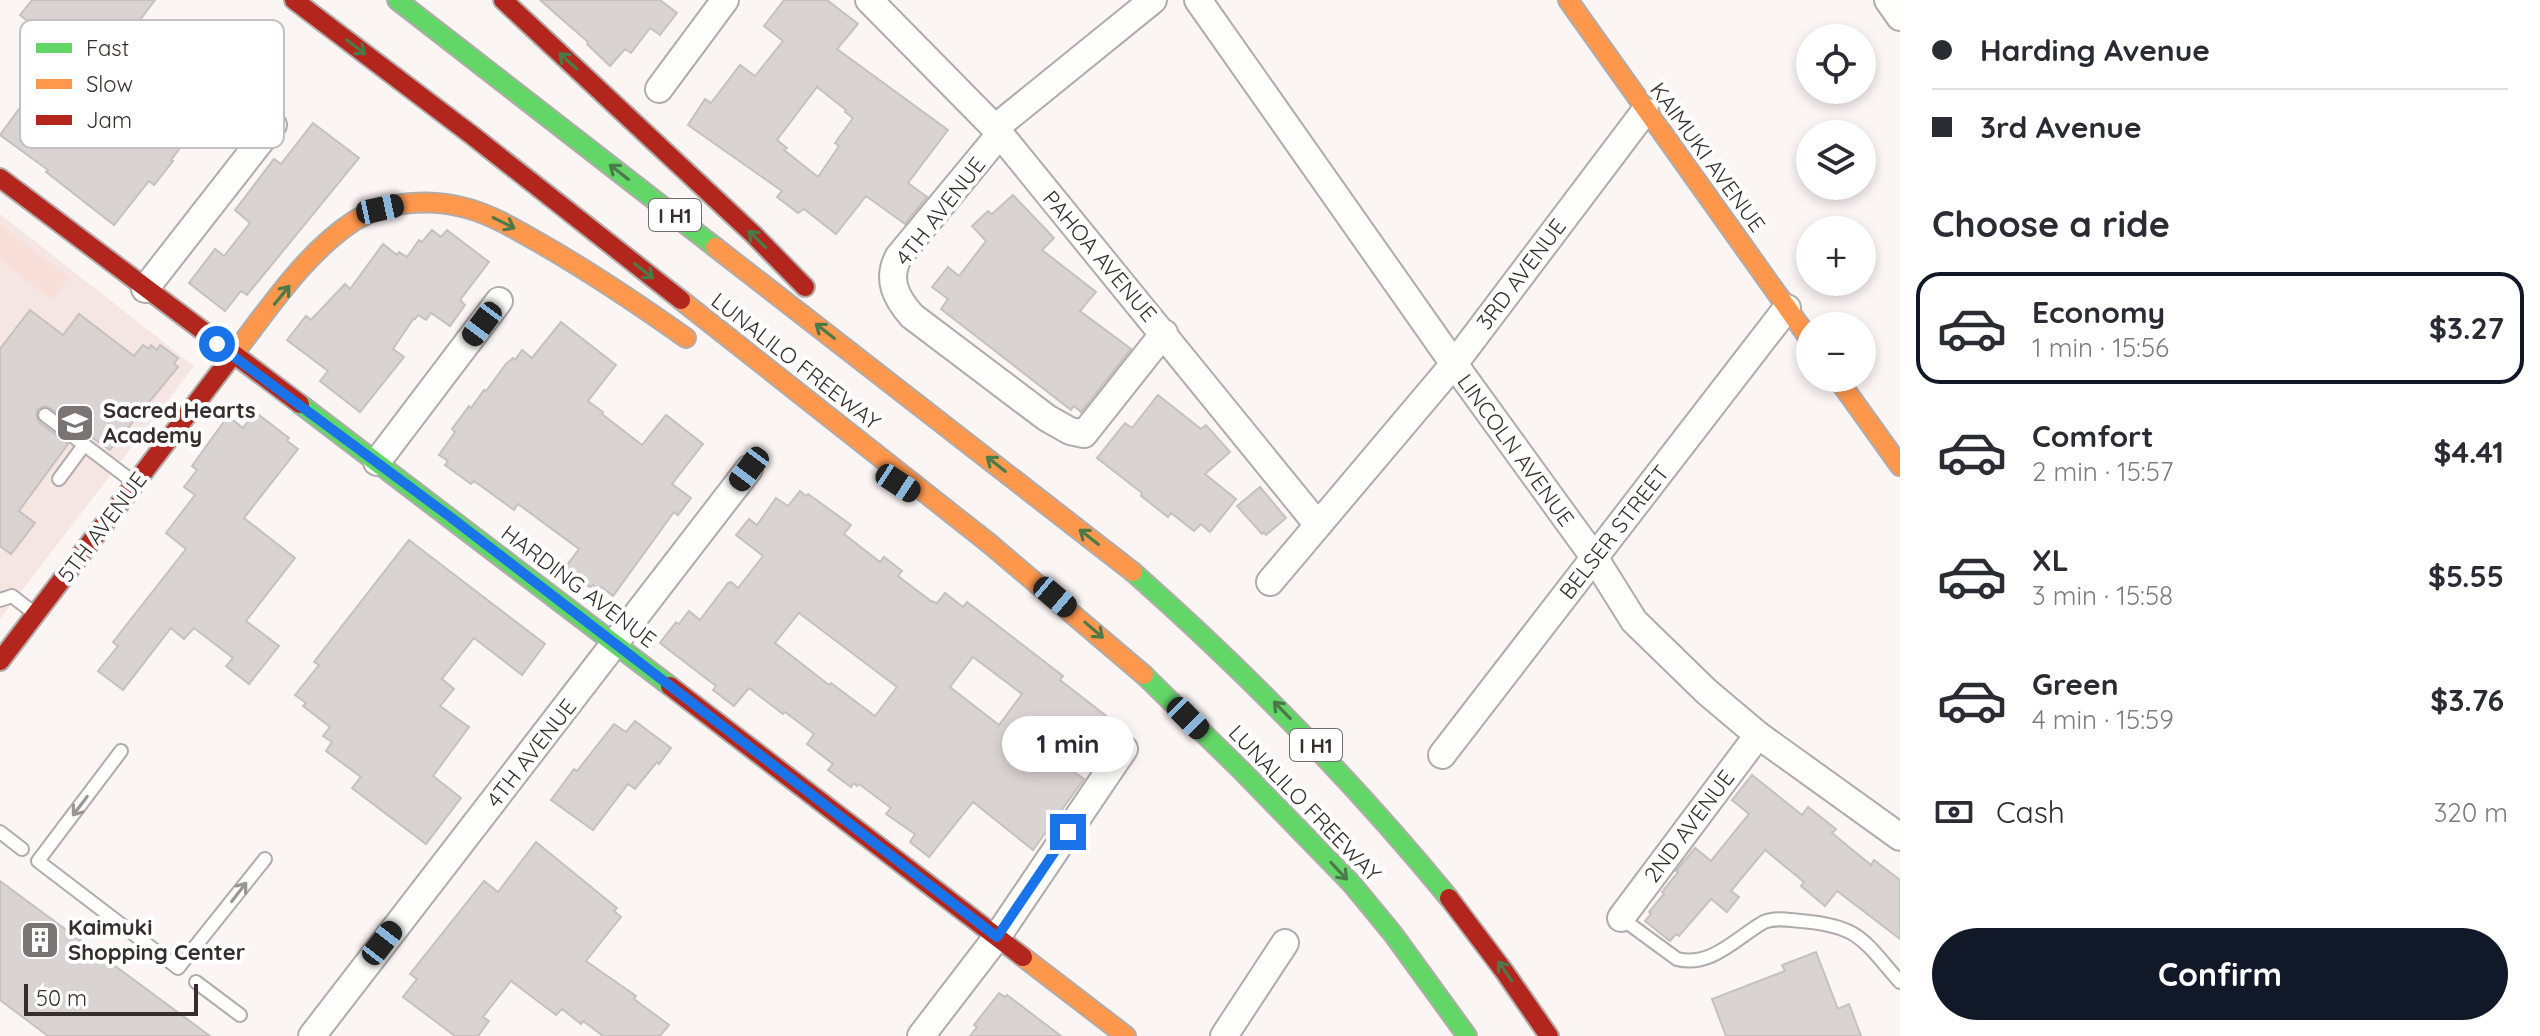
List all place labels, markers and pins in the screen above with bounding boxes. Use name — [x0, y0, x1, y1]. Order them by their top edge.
place label: Sacred Hearts Academy — [103, 396, 256, 449]
school or university icon: Sacred Hearts Academy — [54, 402, 96, 444]
place label: Kaimuki Shopping Center — [68, 913, 246, 966]
building icon: Kaimuki Shopping Center — [19, 919, 61, 961]

